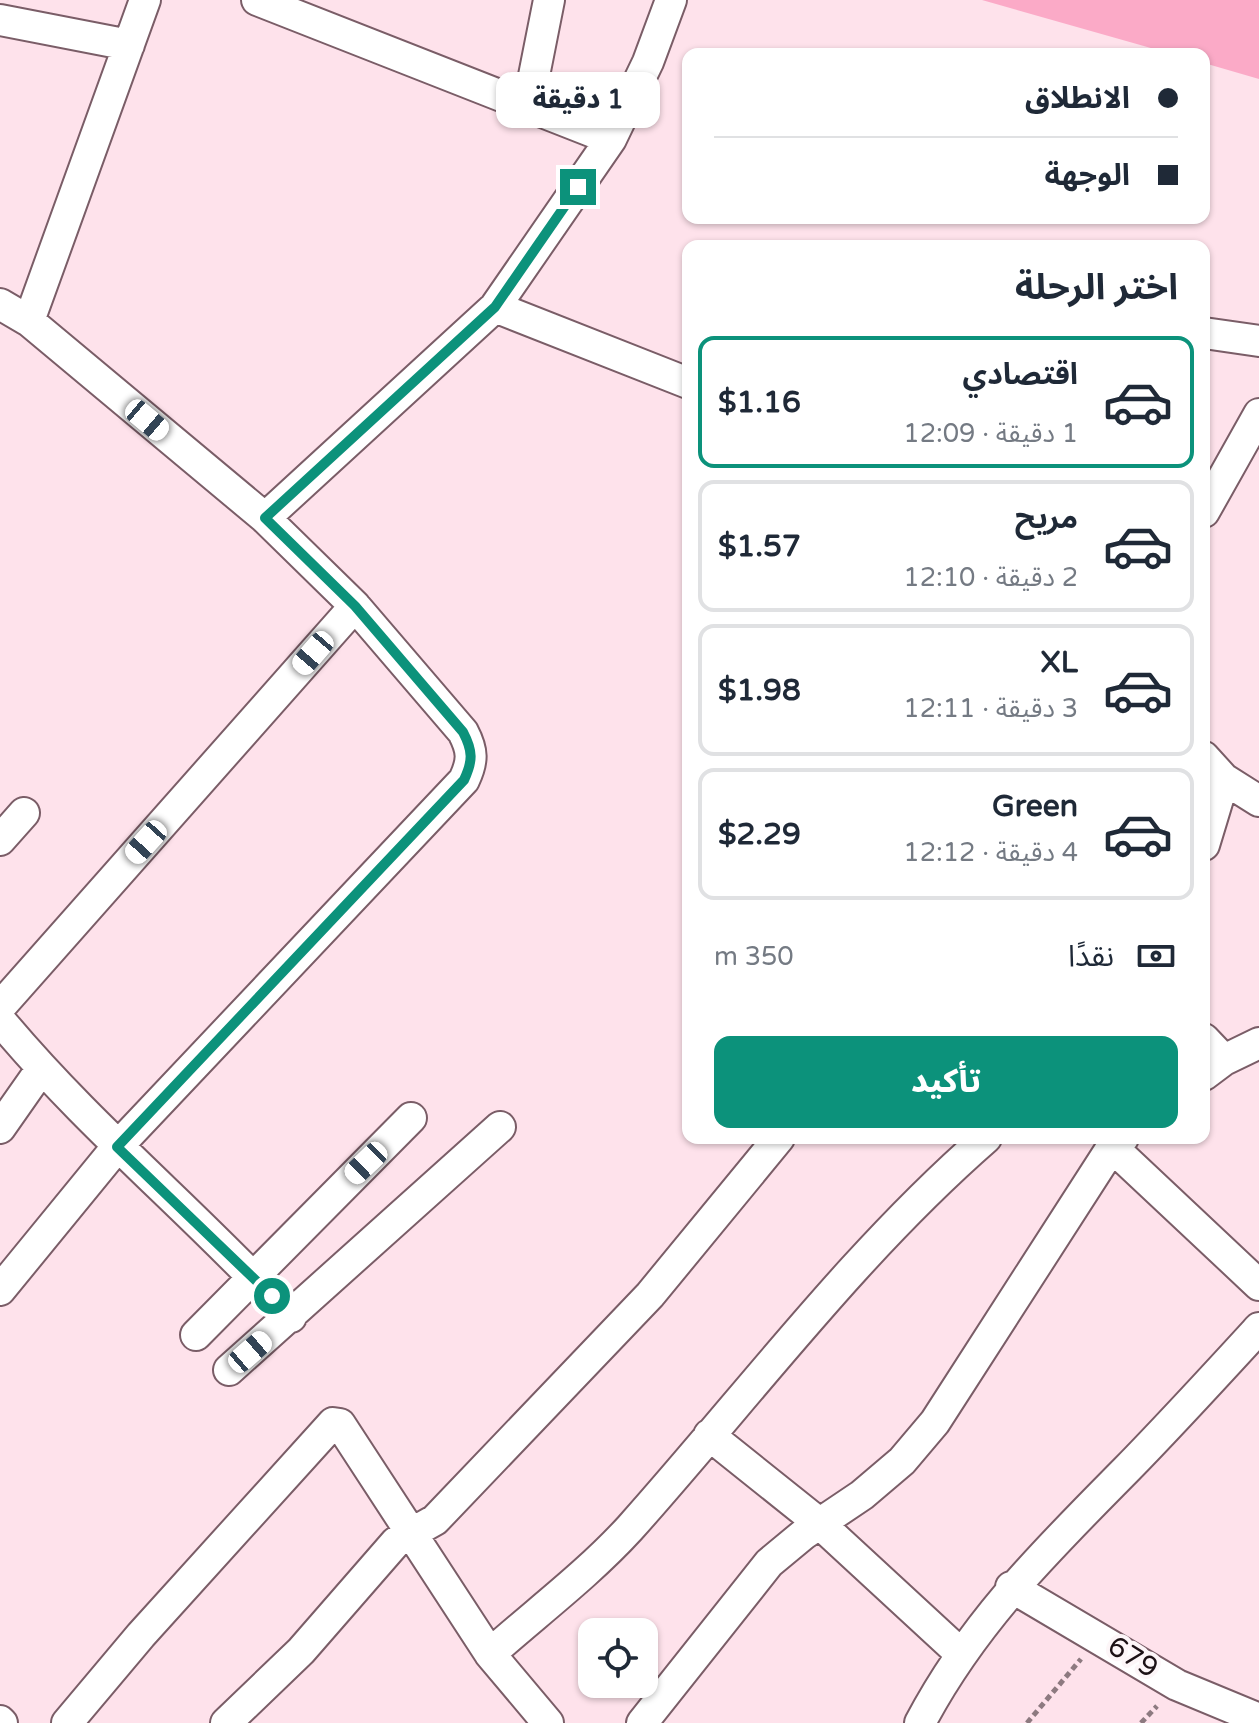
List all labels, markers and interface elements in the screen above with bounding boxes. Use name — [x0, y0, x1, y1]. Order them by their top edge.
callout: 1 دقيقة — [496, 71, 660, 127]
text: الانطلاق — [1025, 80, 1130, 117]
text: 1 دقيقة — [533, 84, 623, 115]
text: الوجهة — [1045, 157, 1130, 194]
route end — [560, 169, 596, 205]
text: اختر الرحلة — [1015, 266, 1178, 309]
text: اقتصادي — [963, 356, 1078, 393]
icon: car — [1102, 366, 1174, 438]
text: $1.16 — [718, 384, 801, 421]
car — [121, 395, 173, 445]
text: 1 دقيقة · 12:09 — [903, 418, 1078, 449]
text: مريح — [1015, 500, 1078, 537]
icon: car — [1102, 510, 1174, 582]
text: $1.57 — [718, 528, 801, 565]
text: 2 دقيقة · 12:10 — [903, 562, 1078, 593]
car — [288, 627, 338, 679]
text: XL — [1041, 644, 1078, 681]
icon: car — [1102, 654, 1174, 726]
text: $1.98 — [718, 672, 801, 709]
text: 3 دقيقة · 12:11 — [903, 693, 1078, 724]
text: Green — [992, 788, 1078, 825]
icon: car — [1102, 798, 1174, 870]
car — [121, 816, 171, 868]
text: $2.29 — [718, 816, 801, 853]
text: 4 دقيقة · 12:12 — [903, 837, 1078, 868]
icon: cash — [1134, 934, 1178, 978]
text: نقدًا — [1068, 938, 1114, 975]
text: 350 m — [714, 941, 794, 972]
button: تأكيد — [714, 1036, 1178, 1128]
car — [340, 1138, 392, 1188]
route start — [254, 1278, 290, 1314]
car — [224, 1327, 276, 1377]
map controls — [578, 1618, 658, 1698]
button: locate — [578, 1618, 658, 1698]
street label: 679 — [1102, 1629, 1164, 1685]

